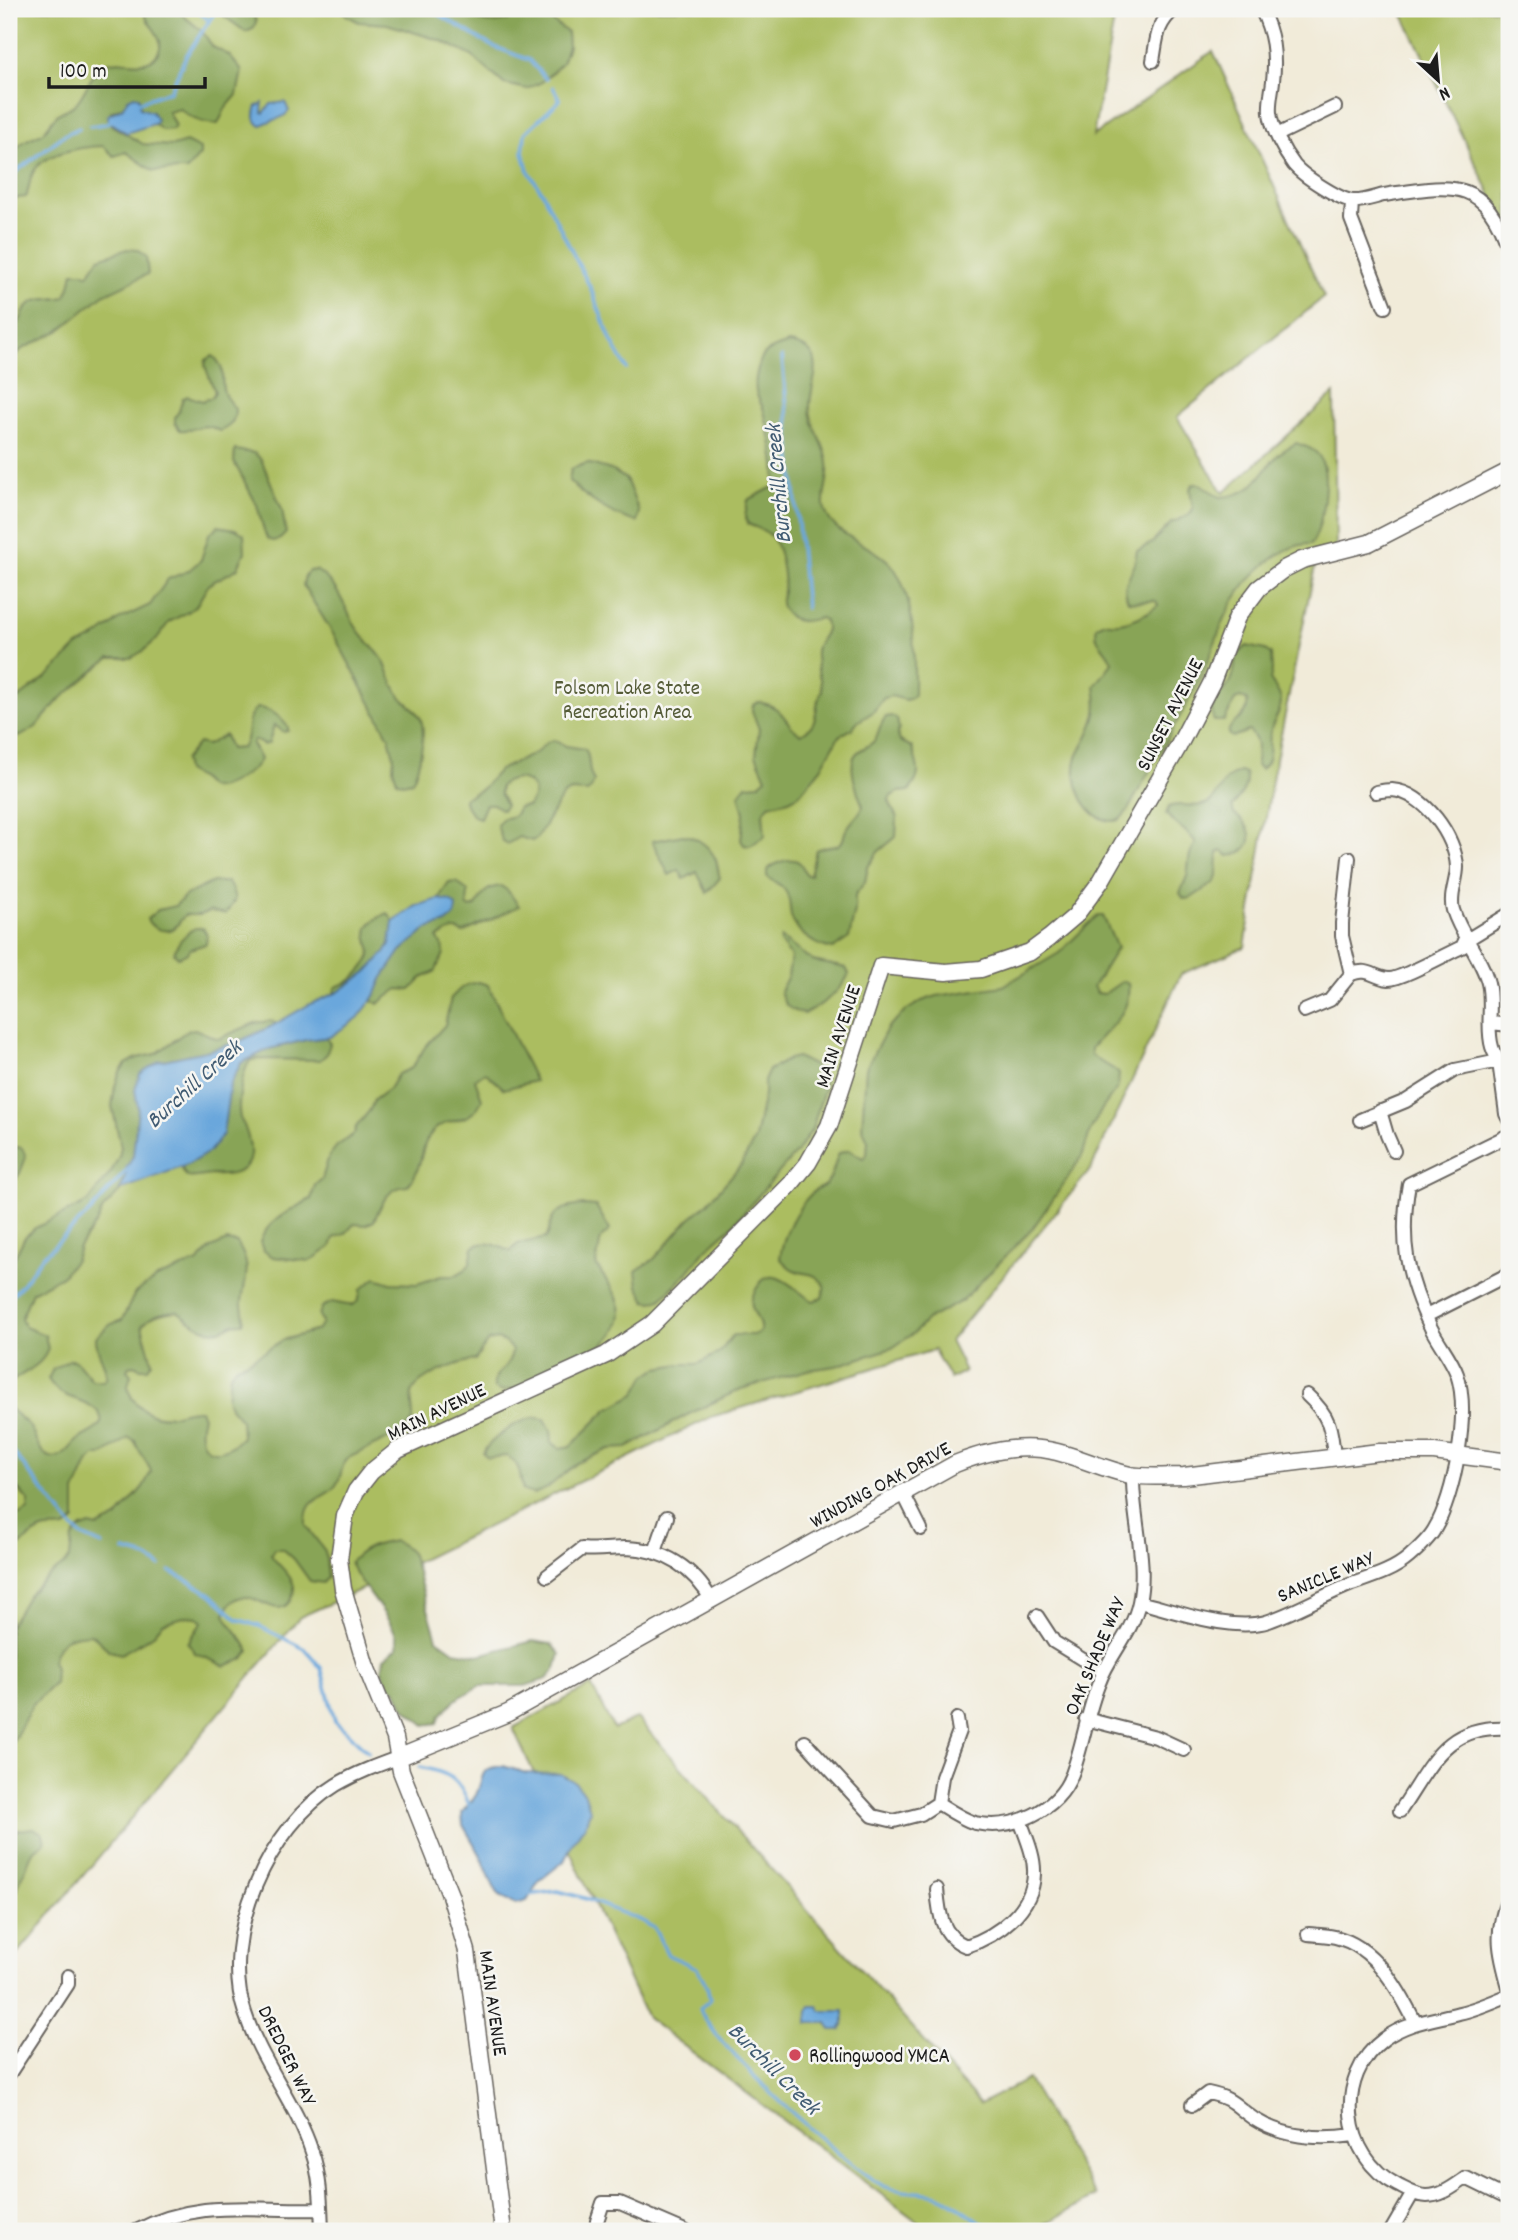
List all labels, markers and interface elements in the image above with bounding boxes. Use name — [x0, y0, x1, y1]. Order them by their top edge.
scale bar — [49, 46, 205, 90]
north arrow — [1402, 46, 1472, 116]
text: 100 m — [60, 58, 107, 88]
text: N — [1434, 78, 1454, 106]
water label: Burchill Creek — [759, 420, 802, 544]
street label: SUNSET AVENUE — [1130, 653, 1213, 777]
park label: Folsom Lake State Recreation Area — [554, 675, 700, 729]
street label: MAIN AVENUE — [809, 981, 871, 1092]
water label: Burchill Creek — [140, 1032, 253, 1138]
street label: MAIN AVENUE — [383, 1377, 492, 1451]
street label: WINDING OAK DRIVE — [805, 1435, 958, 1538]
street label: SANICLE WAY — [1273, 1544, 1380, 1613]
street label: OAK SHADE WAY — [1058, 1592, 1136, 1721]
street label: MAIN AVENUE — [469, 1949, 513, 2059]
street label: DREDGER WAY — [248, 2001, 323, 2113]
water label: Burchill Creek — [719, 2017, 828, 2126]
place label: Rollingwood YMCA — [809, 2043, 950, 2073]
marker: Rollingwood YMCA — [787, 2047, 803, 2063]

